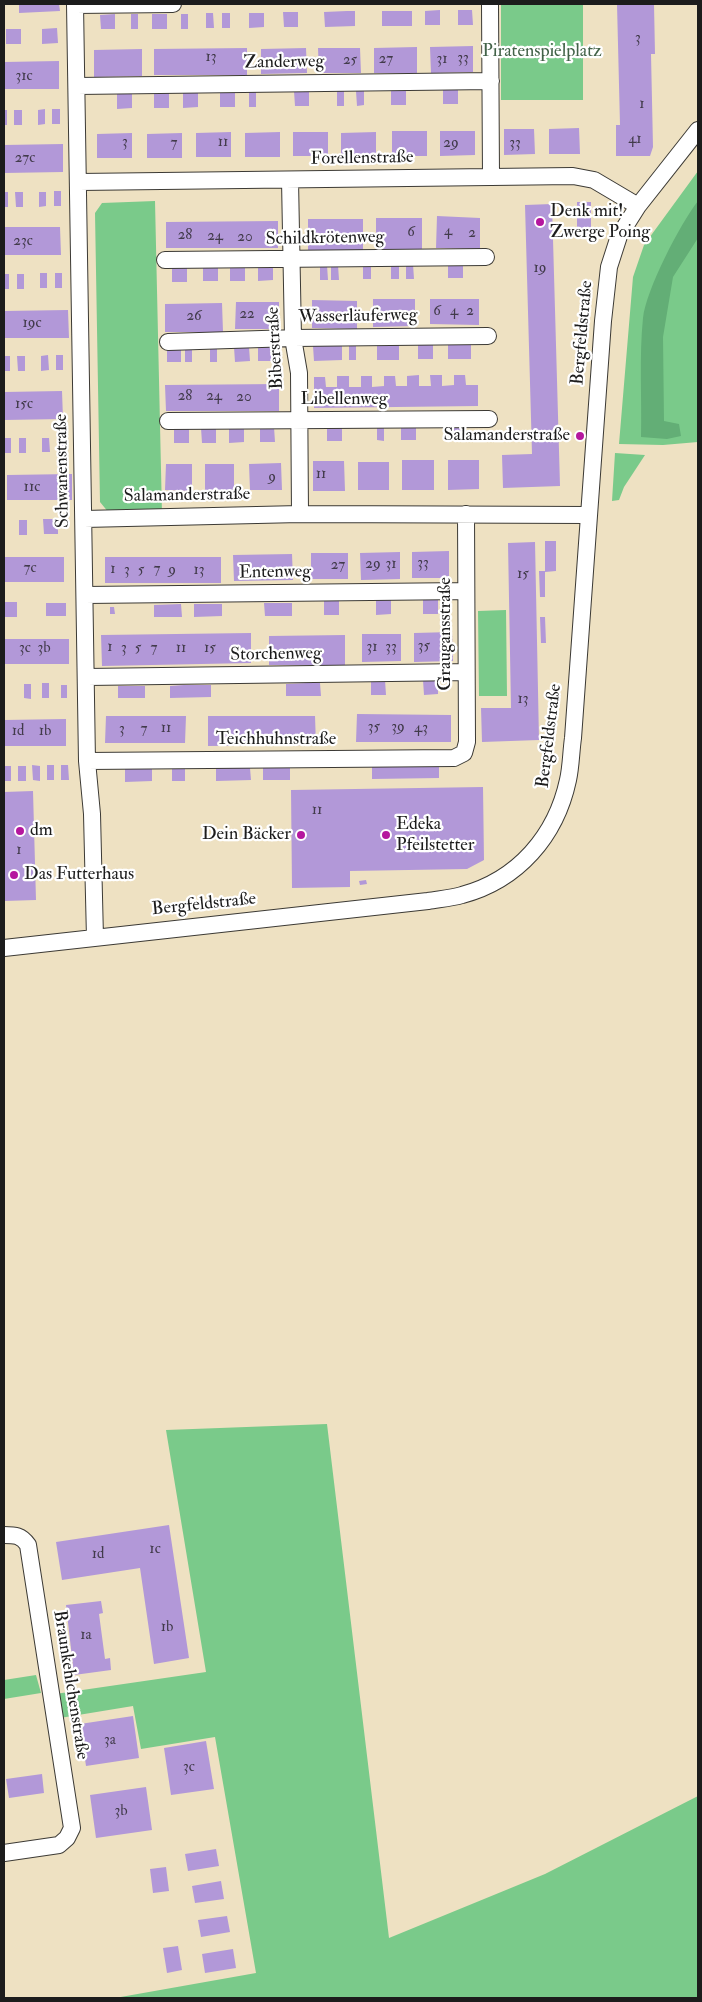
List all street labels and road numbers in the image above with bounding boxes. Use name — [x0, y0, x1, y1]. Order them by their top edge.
street label: Zanderweg — [244, 51, 324, 75]
street label: Forellenstraße — [310, 147, 414, 171]
street label: Schildkrötenweg — [266, 227, 384, 251]
street label: Bergfeldstraße — [568, 280, 598, 386]
street label: Wasserläuferweg — [298, 305, 418, 329]
street label: Biberstraße — [263, 306, 289, 390]
street label: Libellenweg — [300, 389, 388, 411]
street label: Schwanenstraße — [51, 414, 75, 528]
street label: Salamanderstraße — [124, 484, 250, 508]
street label: Entenweg — [239, 562, 311, 584]
street label: Graugansstraße — [435, 577, 457, 691]
street label: Storchenweg — [230, 643, 322, 667]
street label: Bergfeldstraße — [533, 683, 567, 789]
street label: Teichhuhnstraße — [216, 729, 336, 751]
street label: Bergfeldstraße — [151, 889, 257, 921]
street label: Braunkehlchenstraße — [48, 1609, 92, 1761]

